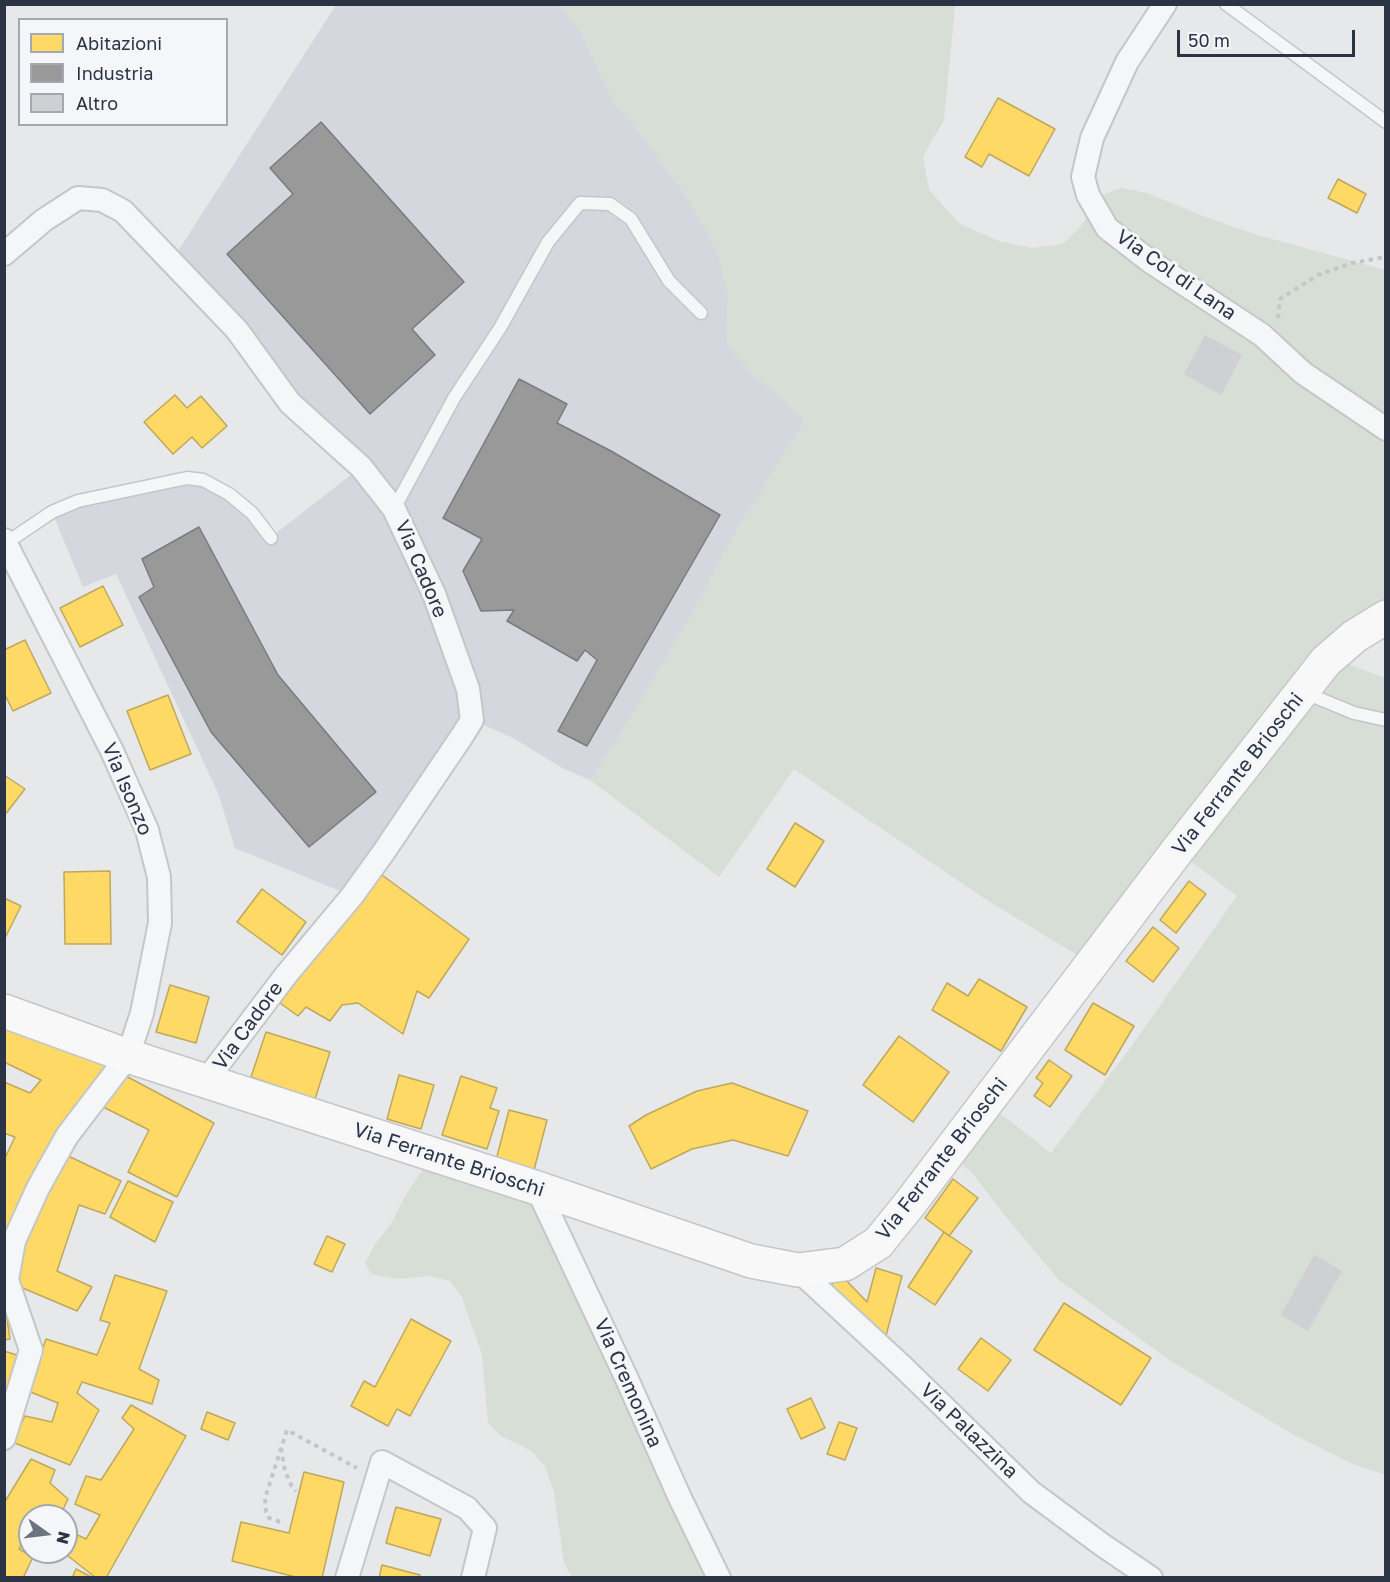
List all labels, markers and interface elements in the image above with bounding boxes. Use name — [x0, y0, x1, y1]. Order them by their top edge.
legend — [18, 18, 228, 126]
scale bar — [1180, 18, 1358, 56]
text: 50 m — [1188, 29, 1230, 51]
text: Abitazioni — [76, 32, 162, 54]
text: Industria — [76, 62, 153, 84]
text: Altro — [76, 92, 118, 114]
street label: Via Col di Lana — [1111, 225, 1241, 325]
street label: Via Cadore — [390, 517, 452, 621]
street label: Via Ferrante Brioschi — [1167, 688, 1309, 860]
street label: Via Isonzo — [97, 739, 157, 839]
street label: Via Cadore — [208, 977, 288, 1075]
street label: Via Ferrante Brioschi — [871, 1073, 1013, 1245]
street label: Via Ferrante Brioschi — [350, 1118, 548, 1202]
street label: Via Cremonina — [589, 1315, 667, 1451]
street label: Via Palazzina — [915, 1378, 1023, 1484]
north arrow — [18, 1504, 78, 1564]
text: N — [52, 1530, 75, 1546]

